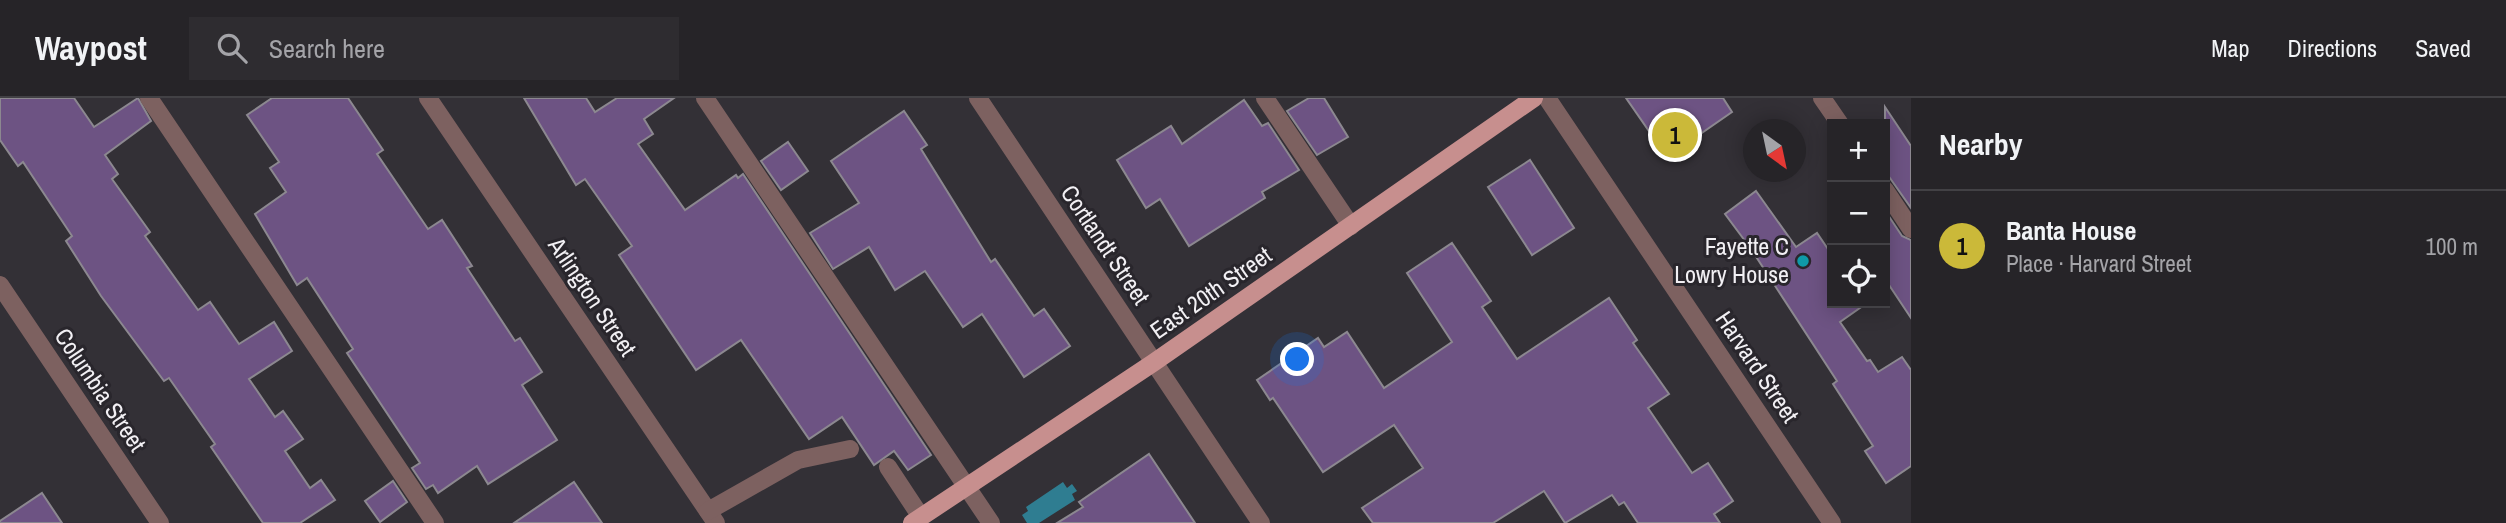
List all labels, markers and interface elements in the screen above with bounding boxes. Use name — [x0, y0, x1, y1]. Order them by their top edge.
search box — [189, 17, 679, 80]
text: Waypost — [35, 26, 147, 70]
icon: search — [213, 29, 251, 67]
text: Search here — [269, 31, 385, 66]
text: Map — [2211, 32, 2249, 64]
text: Directions — [2287, 32, 2377, 64]
text: Saved — [2415, 32, 2471, 64]
pin: 1 — [1652, 109, 1698, 161]
north arrow — [1743, 119, 1806, 182]
map controls — [1827, 119, 1890, 308]
button: + — [1827, 119, 1890, 182]
text: Nearby — [1939, 124, 2022, 164]
street label: Cortlandt Street — [1054, 178, 1158, 311]
button: − — [1827, 182, 1890, 245]
text: Banta House — [2006, 213, 2136, 248]
street label: Arlington Street — [541, 230, 645, 363]
place label: Fayette C Lowry House — [1674, 230, 1789, 290]
text: 1 — [1957, 231, 1967, 262]
text: 100 m — [2426, 231, 2478, 262]
street label: East 20th Street — [1143, 238, 1278, 346]
button: locate — [1827, 245, 1890, 308]
text: Place · Harvard Street — [2006, 248, 2192, 279]
marker: Fayette C Lowry House — [1795, 253, 1811, 269]
street label: Harvard Street — [1709, 304, 1807, 429]
street label: Columbia Street — [48, 322, 154, 458]
your location — [1280, 342, 1314, 376]

